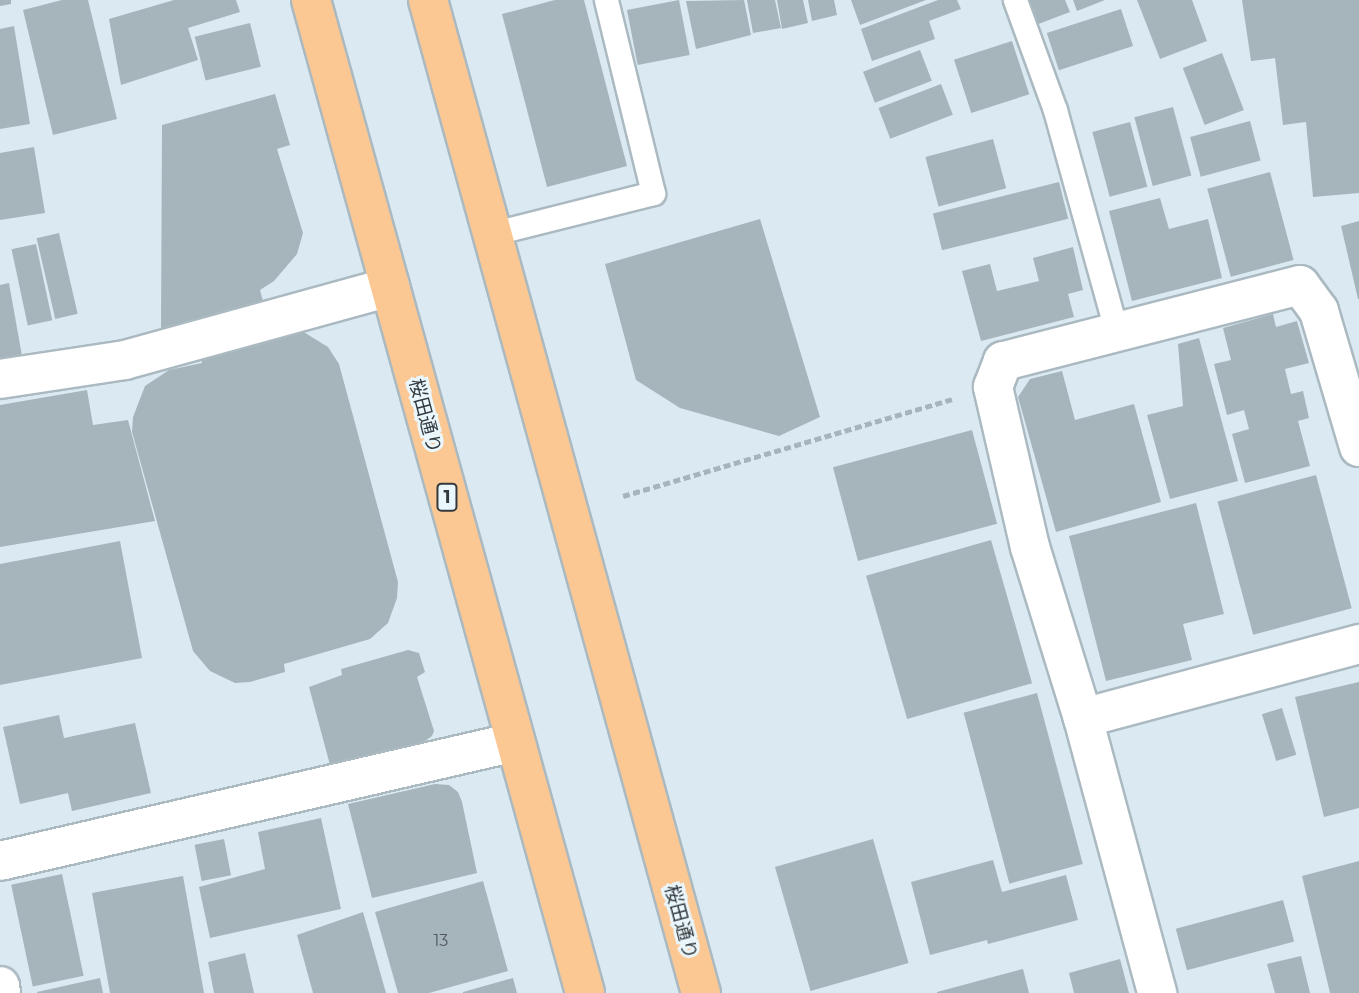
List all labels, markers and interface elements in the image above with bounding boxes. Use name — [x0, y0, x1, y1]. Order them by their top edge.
street label: 桜田通り — [404, 376, 446, 456]
road number: 1 — [435, 482, 459, 512]
street label: 桜田通り — [660, 882, 702, 962]
house number: 13 — [434, 931, 448, 951]

